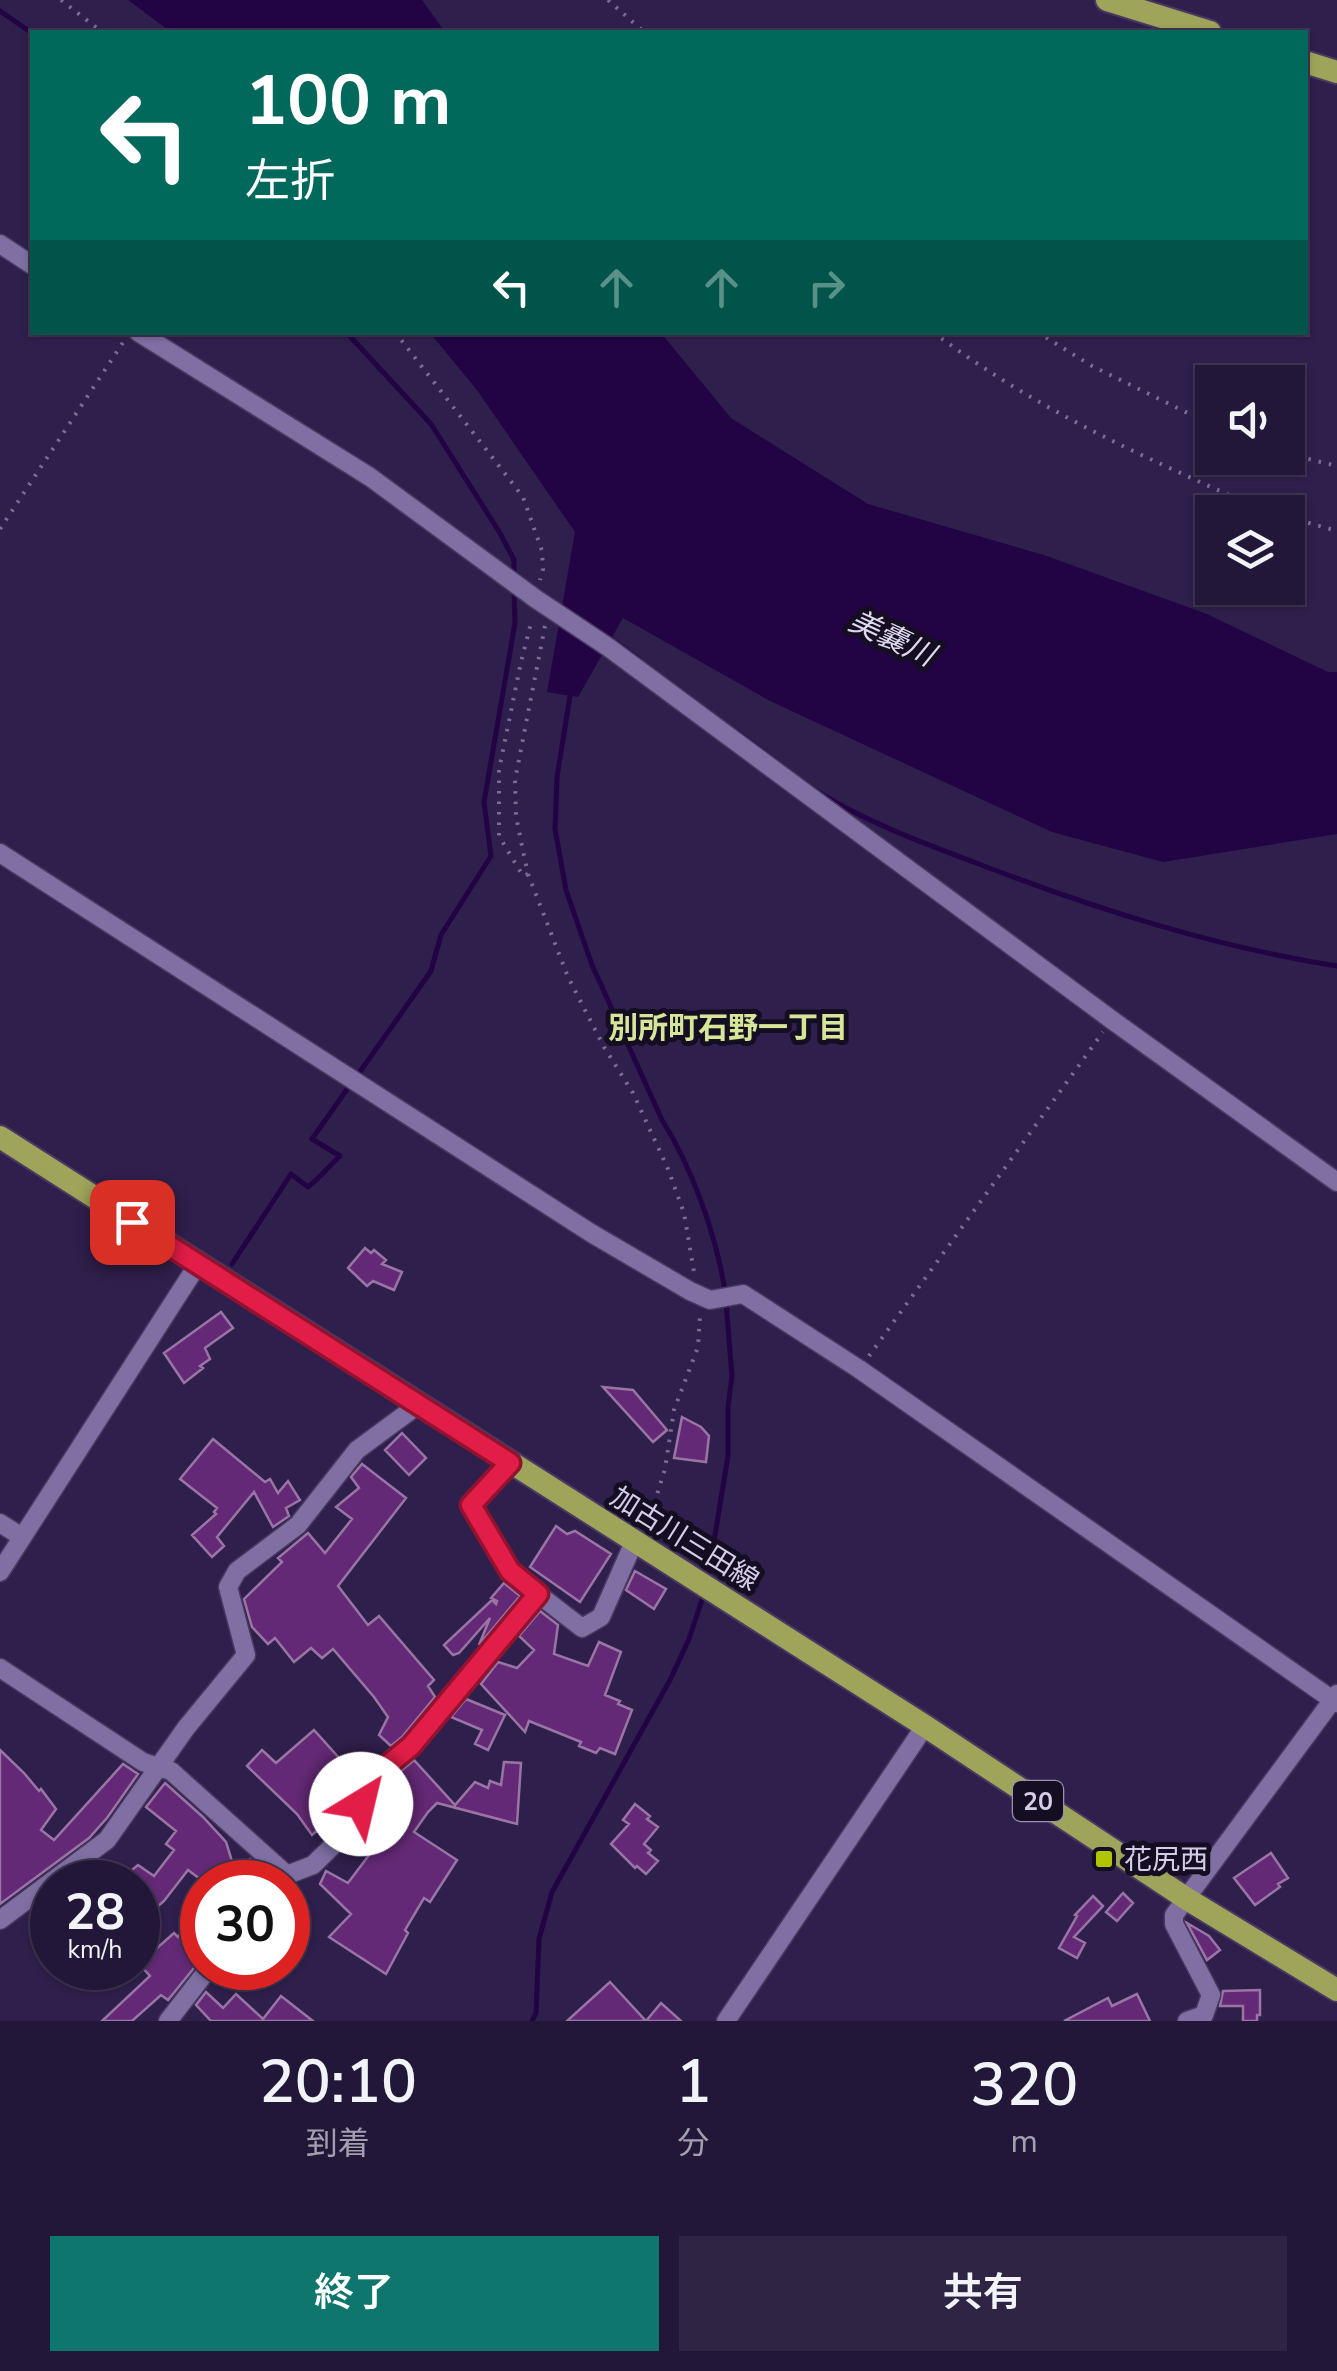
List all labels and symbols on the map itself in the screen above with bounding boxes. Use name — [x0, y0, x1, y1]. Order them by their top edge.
water label: 美嚢川 — [842, 601, 944, 677]
district label: 別所町石野一丁目 — [608, 1008, 848, 1049]
pin — [90, 1180, 175, 1265]
street label: 加古川三田線 — [603, 1478, 766, 1599]
position arrow — [309, 1752, 413, 1856]
road number: 20 — [1013, 1781, 1063, 1821]
place label: 花尻西 — [1124, 1841, 1208, 1879]
marker: 花尻西 — [1093, 1848, 1115, 1870]
speed limit sign: 30 — [180, 1860, 310, 1990]

